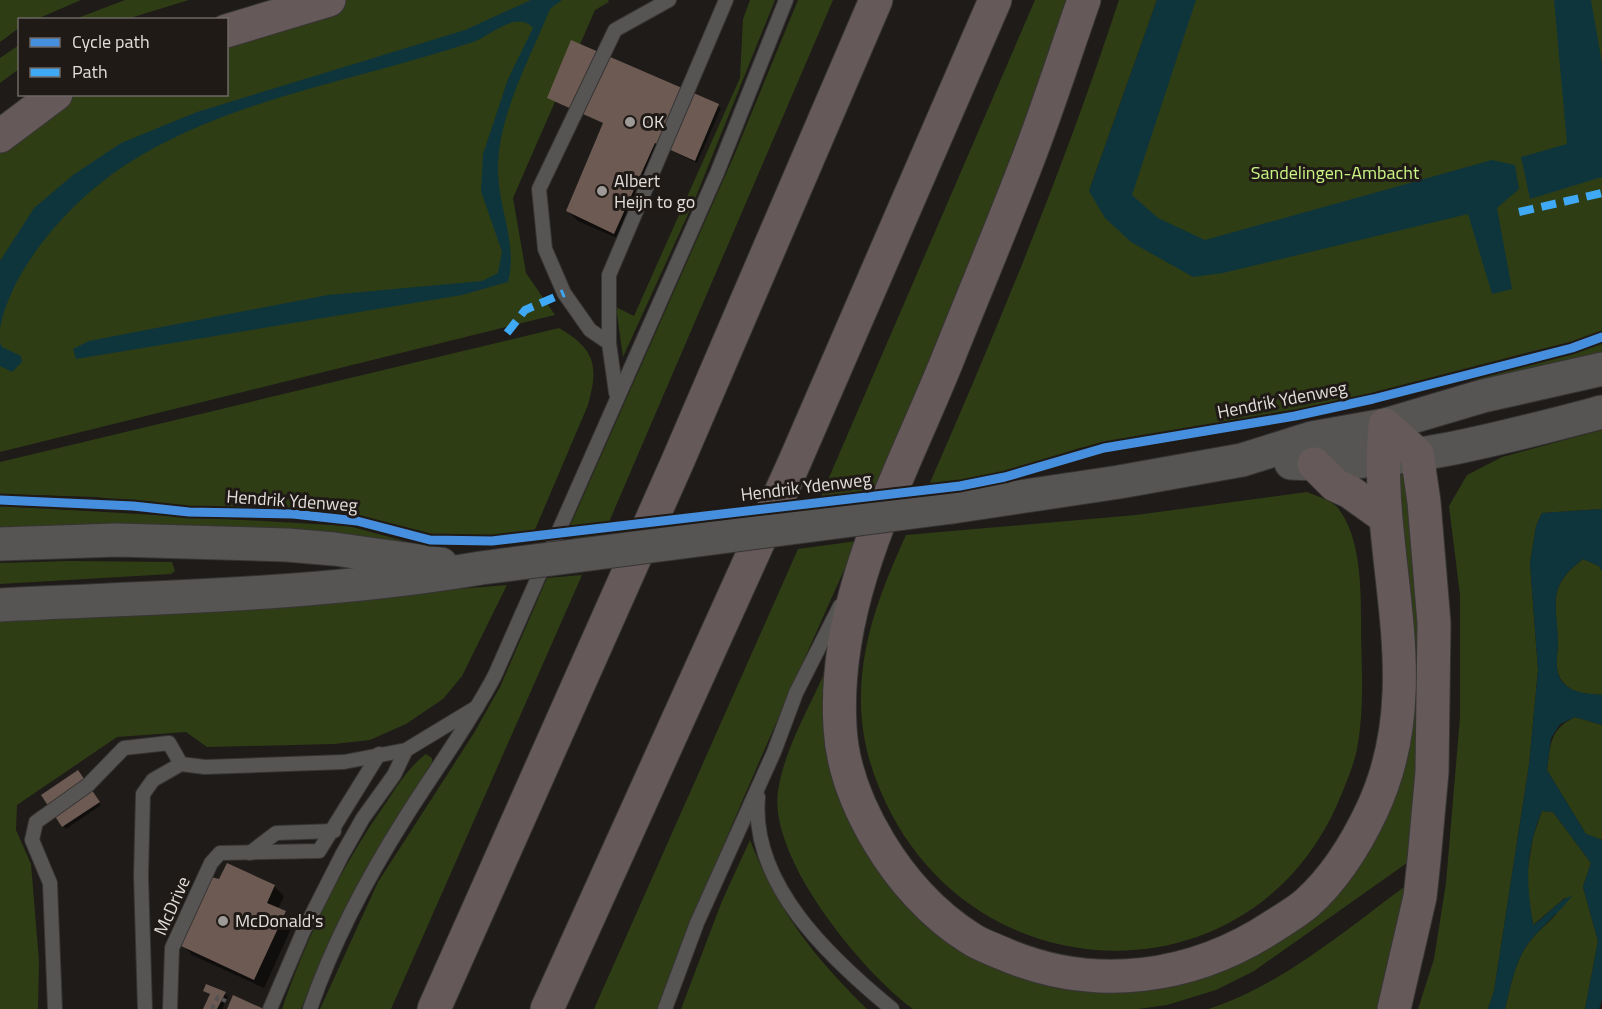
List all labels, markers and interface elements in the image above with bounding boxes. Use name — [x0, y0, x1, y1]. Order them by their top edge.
legend — [18, 18, 228, 96]
text: Cycle path — [72, 28, 150, 55]
text: Path — [72, 58, 108, 85]
place label: OK — [642, 108, 664, 135]
marker: OK — [623, 115, 637, 129]
park label: Sandelingen-Ambacht — [1251, 159, 1420, 186]
place label: Albert Heijn to go — [614, 167, 695, 215]
marker: Albert Heijn to go — [595, 184, 609, 198]
street label: Hendrik Ydenweg — [1215, 374, 1349, 425]
street label: Hendrik Ydenweg — [739, 465, 873, 508]
street label: Hendrik Ydenweg — [225, 482, 359, 519]
street label: McDrive — [147, 872, 197, 940]
place label: McDonald's — [235, 907, 323, 934]
marker: McDonald's — [216, 914, 230, 928]

